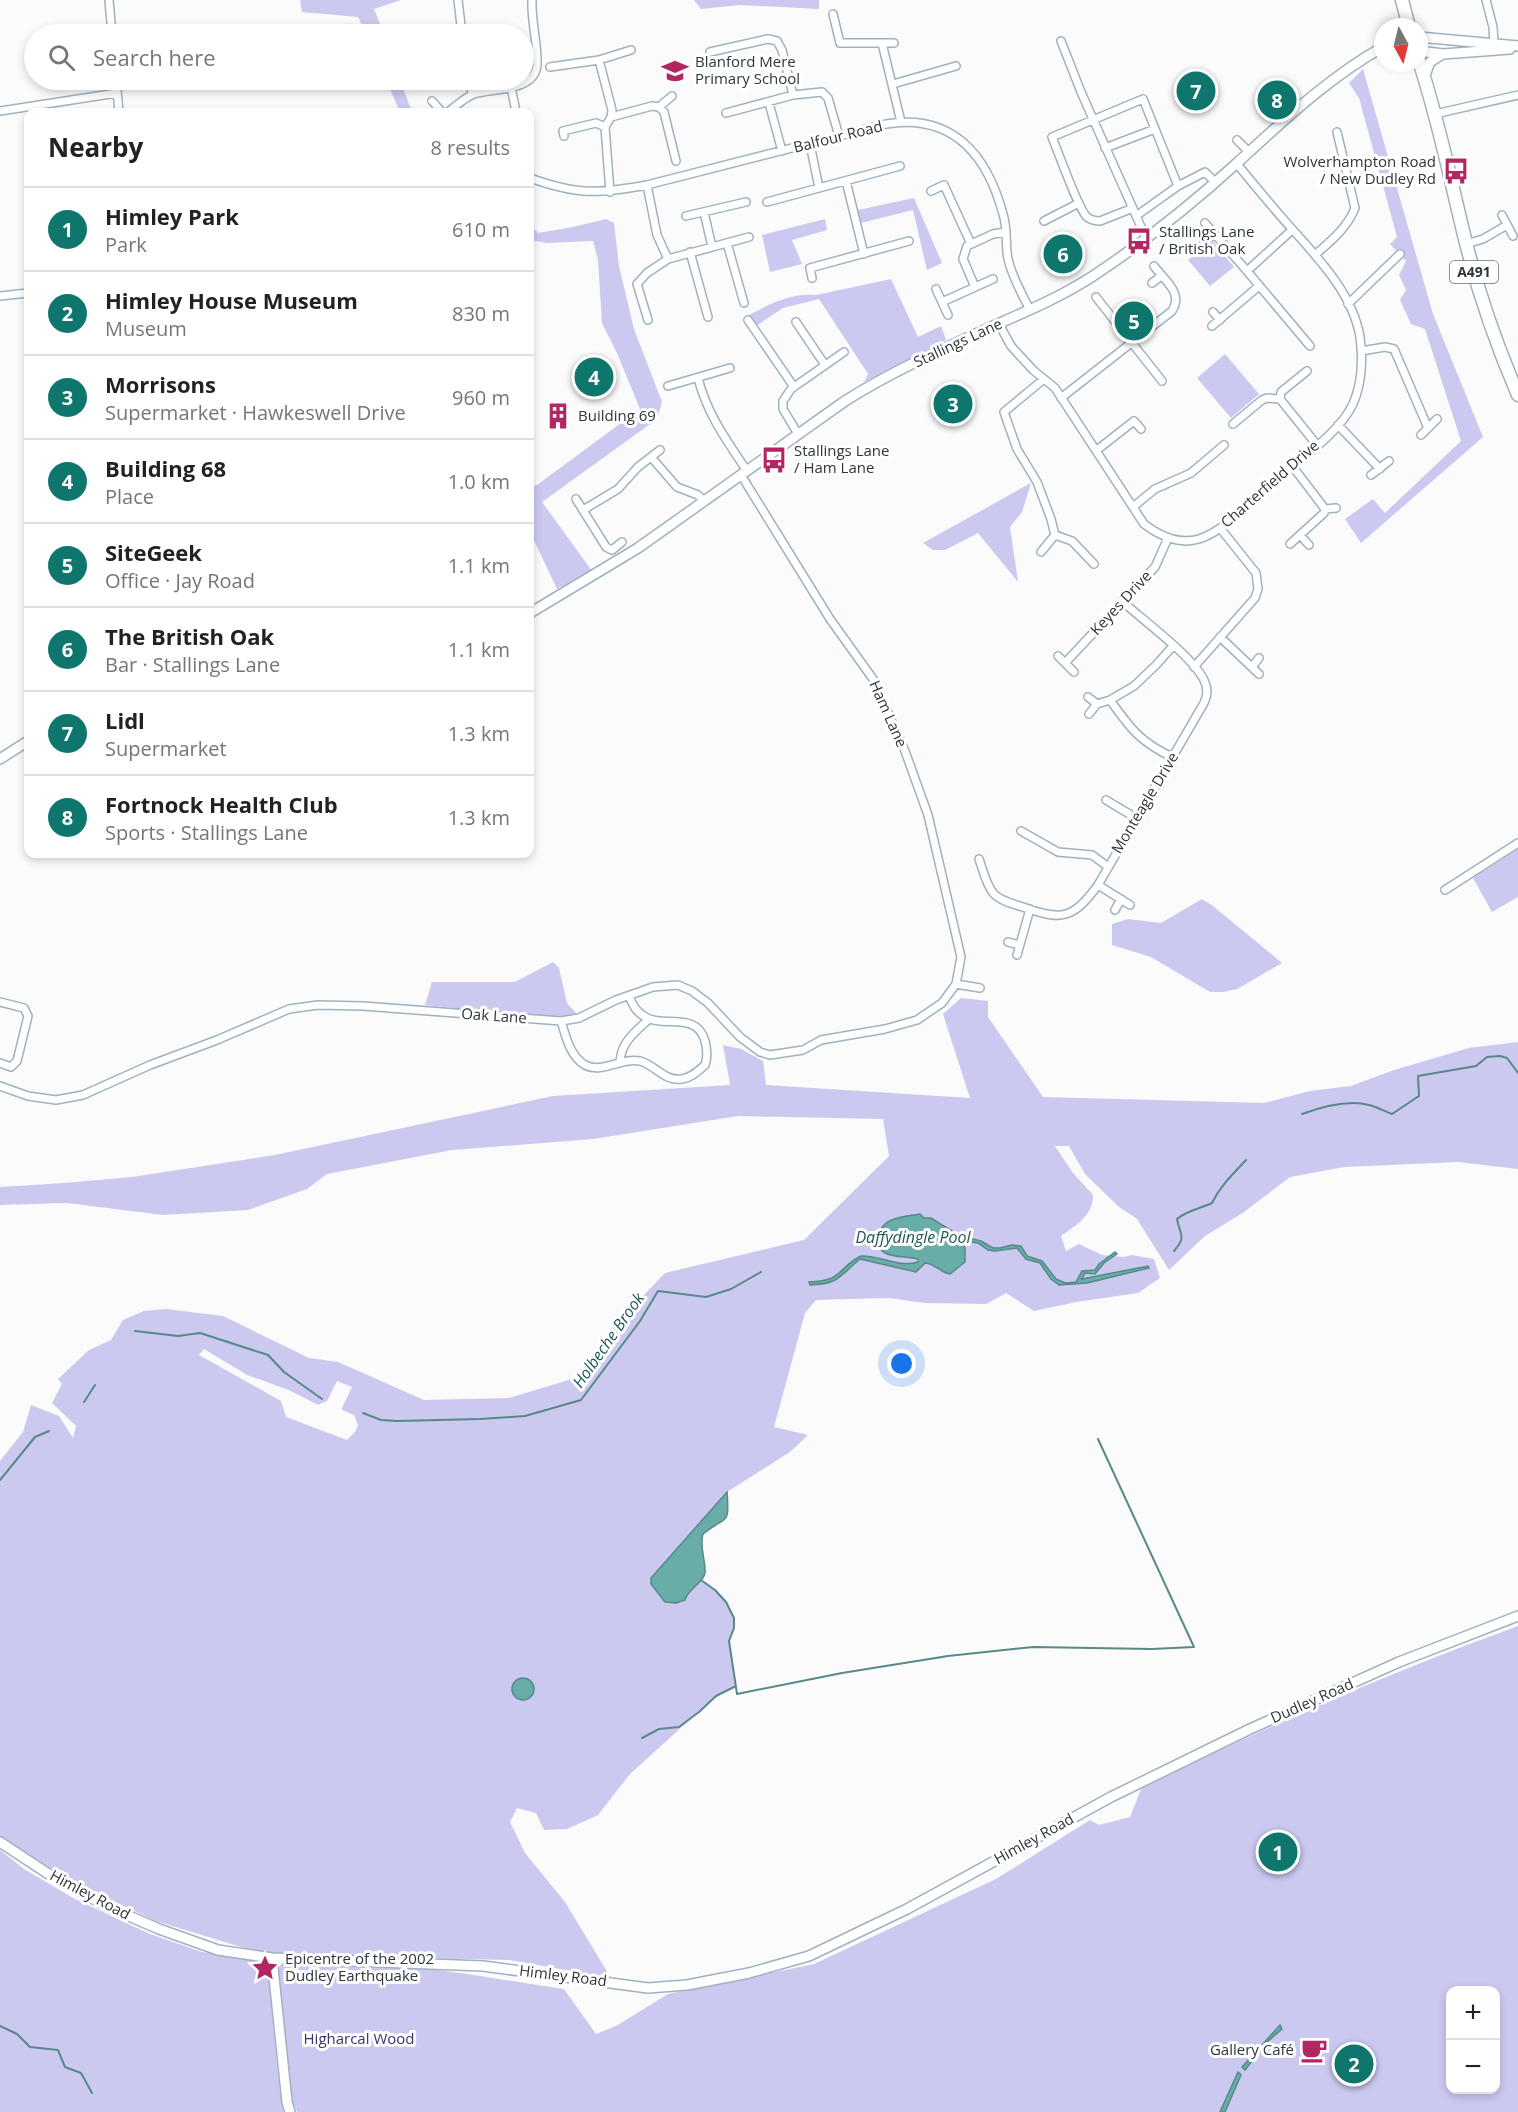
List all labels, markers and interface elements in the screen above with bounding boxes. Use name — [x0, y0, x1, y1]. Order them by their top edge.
north arrow — [1374, 18, 1428, 72]
search box — [24, 24, 534, 90]
icon: search — [45, 41, 78, 74]
text: Search here — [93, 42, 216, 72]
place label: Blanford Mere Primary School — [695, 51, 800, 88]
school or university icon: Blanford Mere Primary School — [660, 56, 690, 86]
pin: 7 — [1176, 68, 1216, 113]
pin: 8 — [1258, 78, 1296, 122]
street label: Balfour Road — [791, 115, 884, 157]
text: Nearby — [48, 129, 143, 165]
text: 8 results — [430, 134, 510, 161]
place label: Wolverhampton Road / New Dudley Rd — [1283, 151, 1436, 188]
bus stop icon: Wolverhampton Road / New Dudley Rd — [1441, 156, 1471, 186]
text: Himley Park — [105, 201, 239, 231]
text: 1 — [62, 216, 73, 243]
text: 610 m — [452, 216, 510, 243]
place label: Stallings Lane / British Oak — [1159, 221, 1254, 258]
bus stop icon: Stallings Lane / British Oak — [1124, 226, 1154, 256]
text: Park — [105, 231, 147, 258]
pin: 6 — [1044, 232, 1082, 276]
road number: A491 — [1450, 261, 1498, 283]
text: Himley House Museum — [105, 285, 358, 315]
pin: 5 — [1114, 298, 1154, 344]
text: 2 — [62, 300, 73, 327]
text: 830 m — [452, 300, 510, 327]
street label: Stallings Lane — [910, 313, 1005, 371]
text: Museum — [105, 315, 187, 342]
pin: 4 — [574, 354, 614, 400]
text: Morrisons — [105, 369, 216, 399]
pin: 3 — [934, 382, 972, 426]
text: 3 — [62, 384, 73, 411]
text: 960 m — [452, 384, 510, 411]
text: Supermarket · Hawkeswell Drive — [105, 399, 406, 426]
building icon: Building 69 — [543, 401, 573, 431]
place label: Building 69 — [578, 405, 656, 425]
street label: Charterfield Drive — [1216, 435, 1323, 531]
place label: Stallings Lane / Ham Lane — [794, 440, 889, 477]
bus stop icon: Stallings Lane / Ham Lane — [759, 445, 789, 475]
text: Building 68 — [105, 453, 226, 483]
text: 4 — [62, 468, 73, 495]
text: 1.0 km — [448, 468, 510, 495]
text: Place — [105, 483, 154, 510]
text: SiteGeek — [105, 537, 202, 567]
text: 5 — [62, 552, 73, 579]
text: 1.1 km — [448, 552, 510, 579]
street label: Keyes Drive — [1085, 566, 1155, 639]
text: Office · Jay Road — [105, 567, 255, 594]
text: The British Oak — [105, 621, 274, 651]
text: 6 — [62, 636, 73, 663]
text: 1.1 km — [448, 636, 510, 663]
text: Bar · Stallings Lane — [105, 651, 280, 678]
street label: Ham Lane — [865, 677, 912, 750]
text: Lidl — [105, 705, 145, 735]
text: 7 — [62, 720, 73, 747]
text: 1.3 km — [448, 720, 510, 747]
text: Supermarket — [105, 735, 227, 762]
street label: Monteagle Drive — [1106, 748, 1182, 857]
text: Fortnock Health Club — [105, 789, 338, 819]
text: 8 — [62, 804, 73, 831]
text: 1.3 km — [448, 804, 510, 831]
text: Sports · Stallings Lane — [105, 819, 308, 846]
street label: Oak Lane — [461, 1003, 527, 1027]
water label: Daffydingle Pool — [855, 1226, 972, 1248]
water label: Holbeche Brook — [567, 1287, 650, 1392]
your location — [887, 1349, 916, 1378]
street label: Dudley Road — [1267, 1673, 1356, 1727]
street label: Himley Road — [990, 1808, 1077, 1868]
pin: 1 — [1258, 1830, 1298, 1874]
street label: Himley Road — [47, 1865, 134, 1924]
place label: Epicentre of the 2002 Dudley Earthquake — [285, 1948, 434, 1985]
place icon: Epicentre of the 2002 Dudley Earthquake — [250, 1953, 280, 1983]
street label: Himley Road — [518, 1960, 608, 1990]
map controls — [1446, 1986, 1500, 2094]
button: + — [1446, 1986, 1500, 2040]
park label: Higharcal Wood — [304, 2028, 414, 2048]
cafe icon: Gallery Café — [1299, 2035, 1329, 2065]
place label: Gallery Café — [1210, 2039, 1294, 2059]
button: − — [1446, 2040, 1500, 2094]
pin: 2 — [1334, 2042, 1374, 2086]

